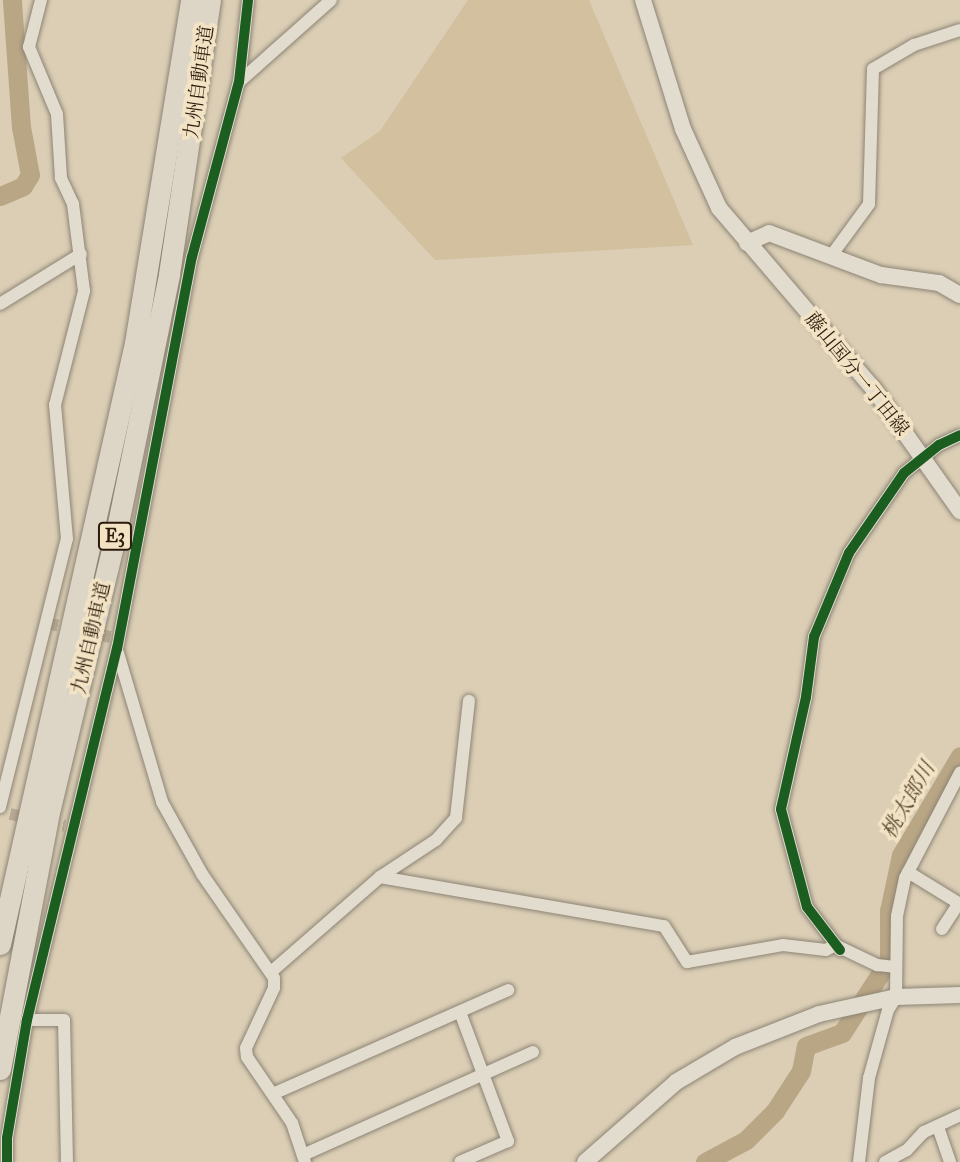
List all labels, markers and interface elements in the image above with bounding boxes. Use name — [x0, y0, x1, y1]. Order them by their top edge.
street label: 九州自動車道 — [180, 24, 218, 140]
street label: 藤山国分一丁田線 — [800, 308, 914, 440]
road number: E3 — [97, 522, 132, 550]
street label: 九州自動車道 — [67, 580, 115, 696]
water label: 桃太郎川 — [876, 757, 940, 843]

